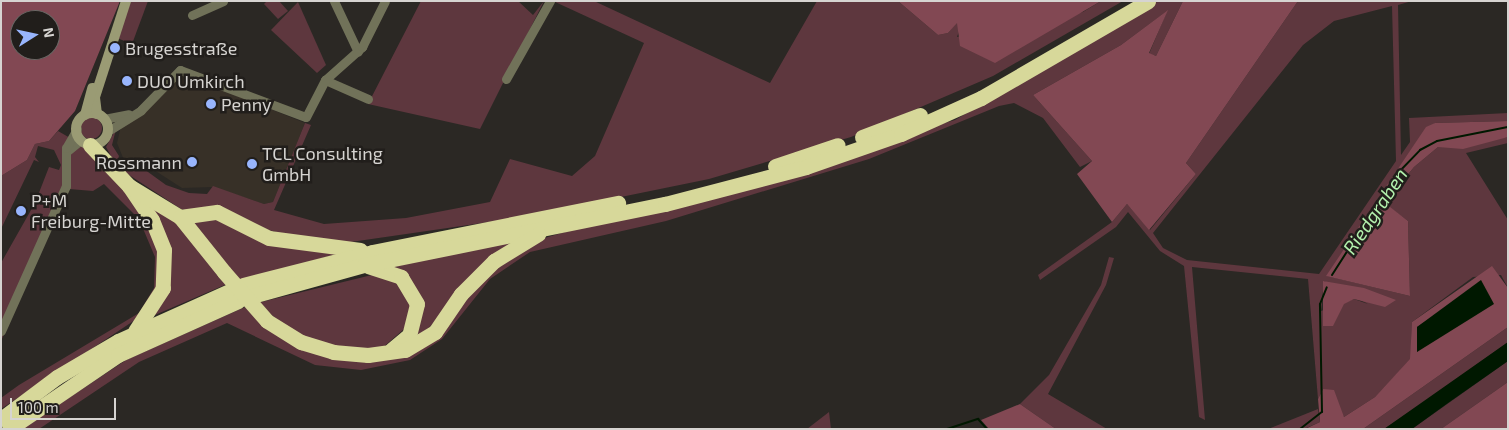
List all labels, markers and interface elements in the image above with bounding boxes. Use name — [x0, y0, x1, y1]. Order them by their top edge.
north arrow — [10, 10, 60, 60]
text: N — [40, 26, 59, 39]
place label: Brugesstraße — [125, 37, 237, 59]
marker: Brugesstraße — [109, 42, 121, 54]
place label: DUO Umkirch — [137, 70, 245, 92]
marker: DUO Umkirch — [121, 75, 133, 87]
place label: Penny — [221, 93, 272, 115]
marker: Penny — [205, 98, 217, 110]
place label: TCL Consulting GmbH — [262, 143, 383, 186]
place label: Rossmann — [96, 151, 182, 173]
marker: Rossmann — [186, 156, 198, 168]
marker: TCL Consulting GmbH — [246, 158, 258, 170]
water label: Riedgraben — [1338, 164, 1412, 258]
place label: P+M Freiburg-Mitte — [31, 190, 151, 232]
marker: P+M Freiburg-Mitte — [15, 205, 27, 217]
scale bar — [12, 388, 119, 420]
text: 100 m — [18, 398, 59, 416]

